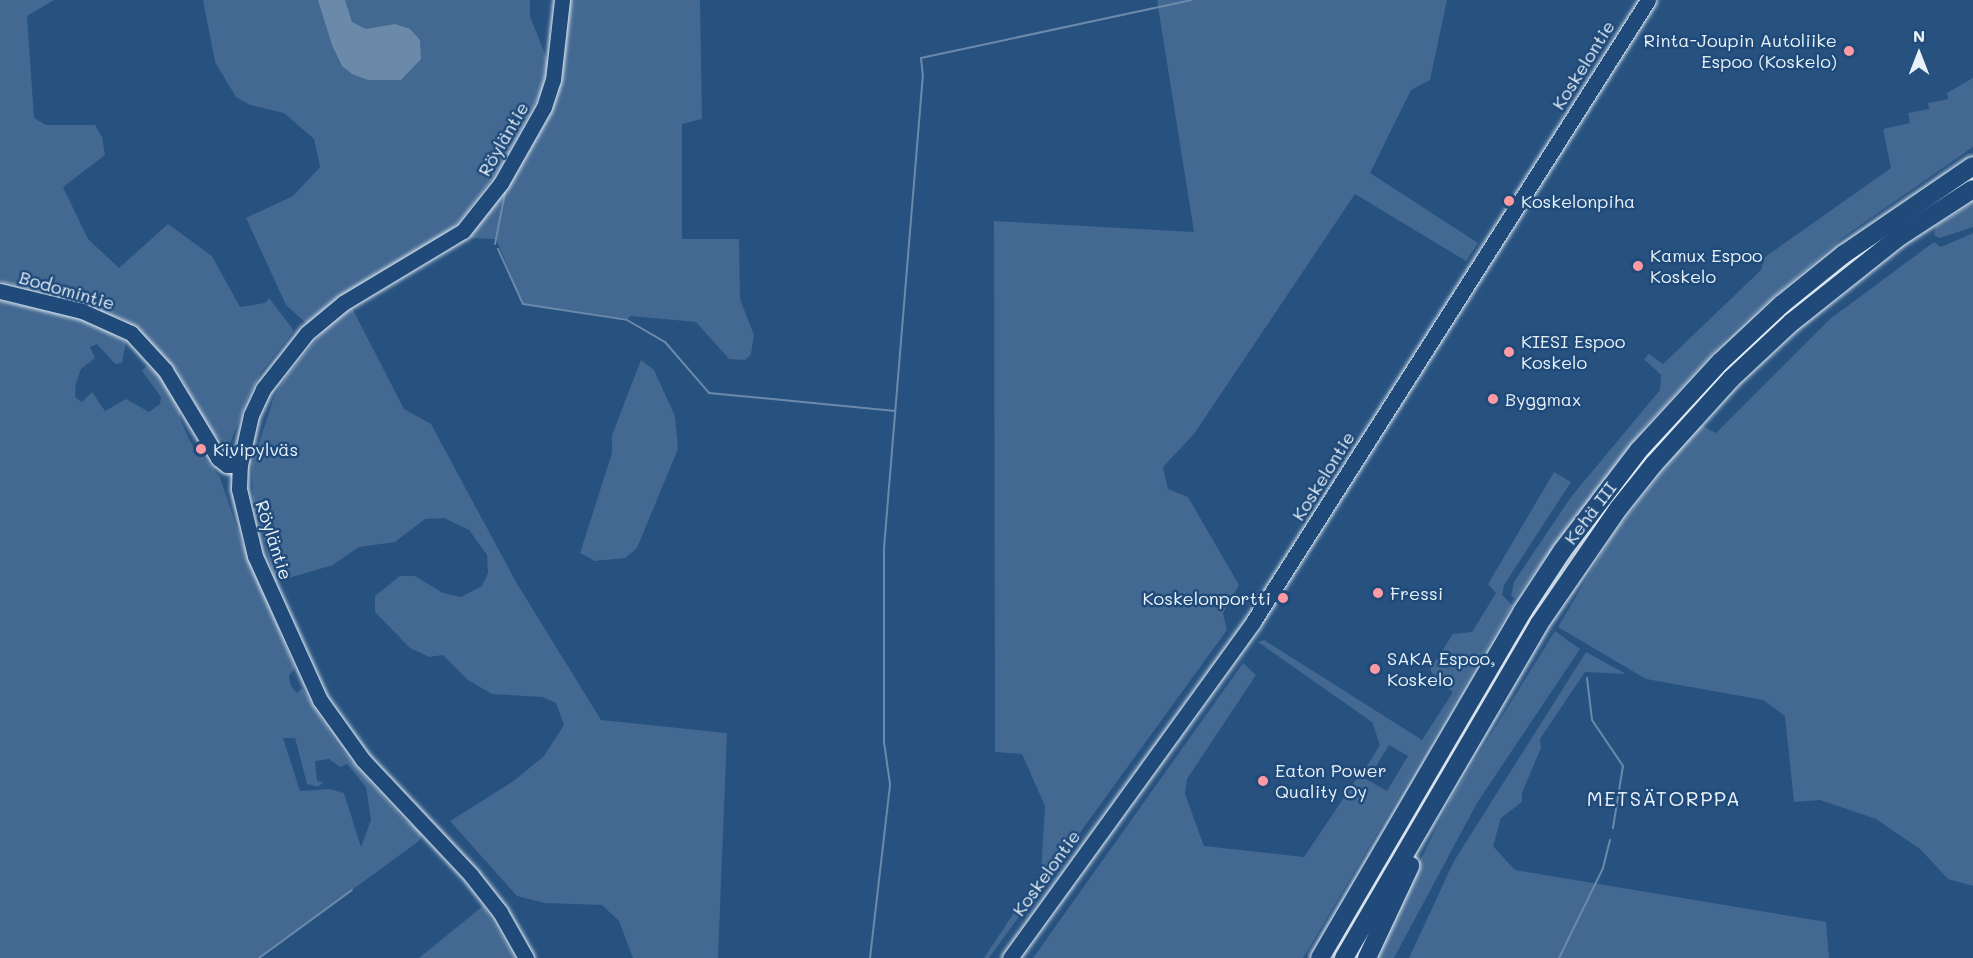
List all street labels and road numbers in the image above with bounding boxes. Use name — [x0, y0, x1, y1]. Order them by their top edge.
street label: Koskelontie — [1547, 17, 1619, 113]
street label: Röyläntie — [473, 98, 533, 180]
street label: Bodomintie — [17, 266, 117, 314]
street label: Koskelontie — [1287, 428, 1359, 524]
street label: Kehä III — [1559, 477, 1621, 549]
street label: Röyläntie — [251, 498, 297, 582]
street label: Koskelontie — [1008, 826, 1084, 920]

